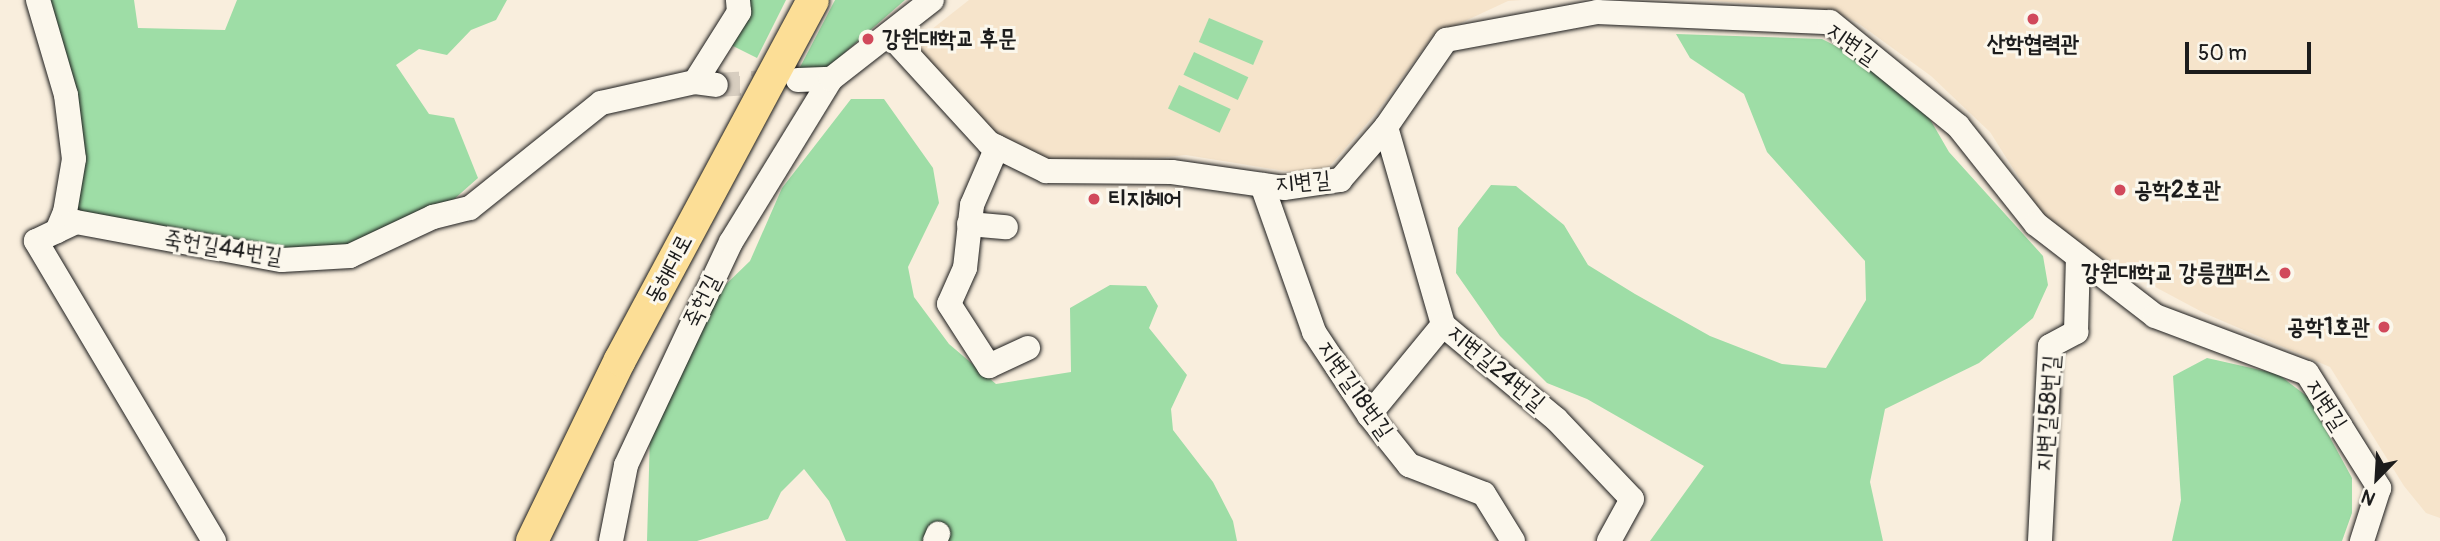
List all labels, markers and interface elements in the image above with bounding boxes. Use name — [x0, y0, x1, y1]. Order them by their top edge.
marker: 산학협력관 — [2025, 11, 2041, 27]
street label: 지변길 — [1821, 17, 1883, 71]
place label: 강원대학교 후문 — [882, 25, 1017, 53]
scale bar — [2188, 28, 2314, 72]
place label: 산학협력관 — [1987, 30, 2079, 58]
marker: 강원대학교 후문 — [860, 31, 876, 47]
text: 50 m — [2198, 40, 2247, 67]
street label: 지변길 — [1274, 166, 1332, 198]
place label: 공학2호관 — [2134, 176, 2221, 204]
marker: 공학2호관 — [2112, 182, 2128, 198]
place label: 티지헤어 — [1108, 185, 1182, 213]
marker: 티지헤어 — [1086, 191, 1102, 207]
street label: 죽헌길44번길 — [162, 225, 284, 271]
street label: 동해대로 — [639, 230, 699, 308]
place label: 강원대학교 강릉캠퍼스 — [2081, 259, 2271, 287]
marker: 강원대학교 강릉캠퍼스 — [2277, 265, 2293, 281]
street label: 죽헌길 — [677, 270, 727, 332]
place label: 공학1호관 — [2287, 313, 2370, 341]
street label: 지변길24번길 — [1442, 319, 1550, 417]
marker: 공학1호관 — [2376, 319, 2392, 335]
street label: 지변길18번길 — [1311, 336, 1399, 444]
street label: 지변길58번길 — [2030, 354, 2066, 472]
street label: 지변길 — [2299, 374, 2353, 436]
north arrow — [2342, 443, 2412, 513]
text: N — [2358, 484, 2379, 511]

